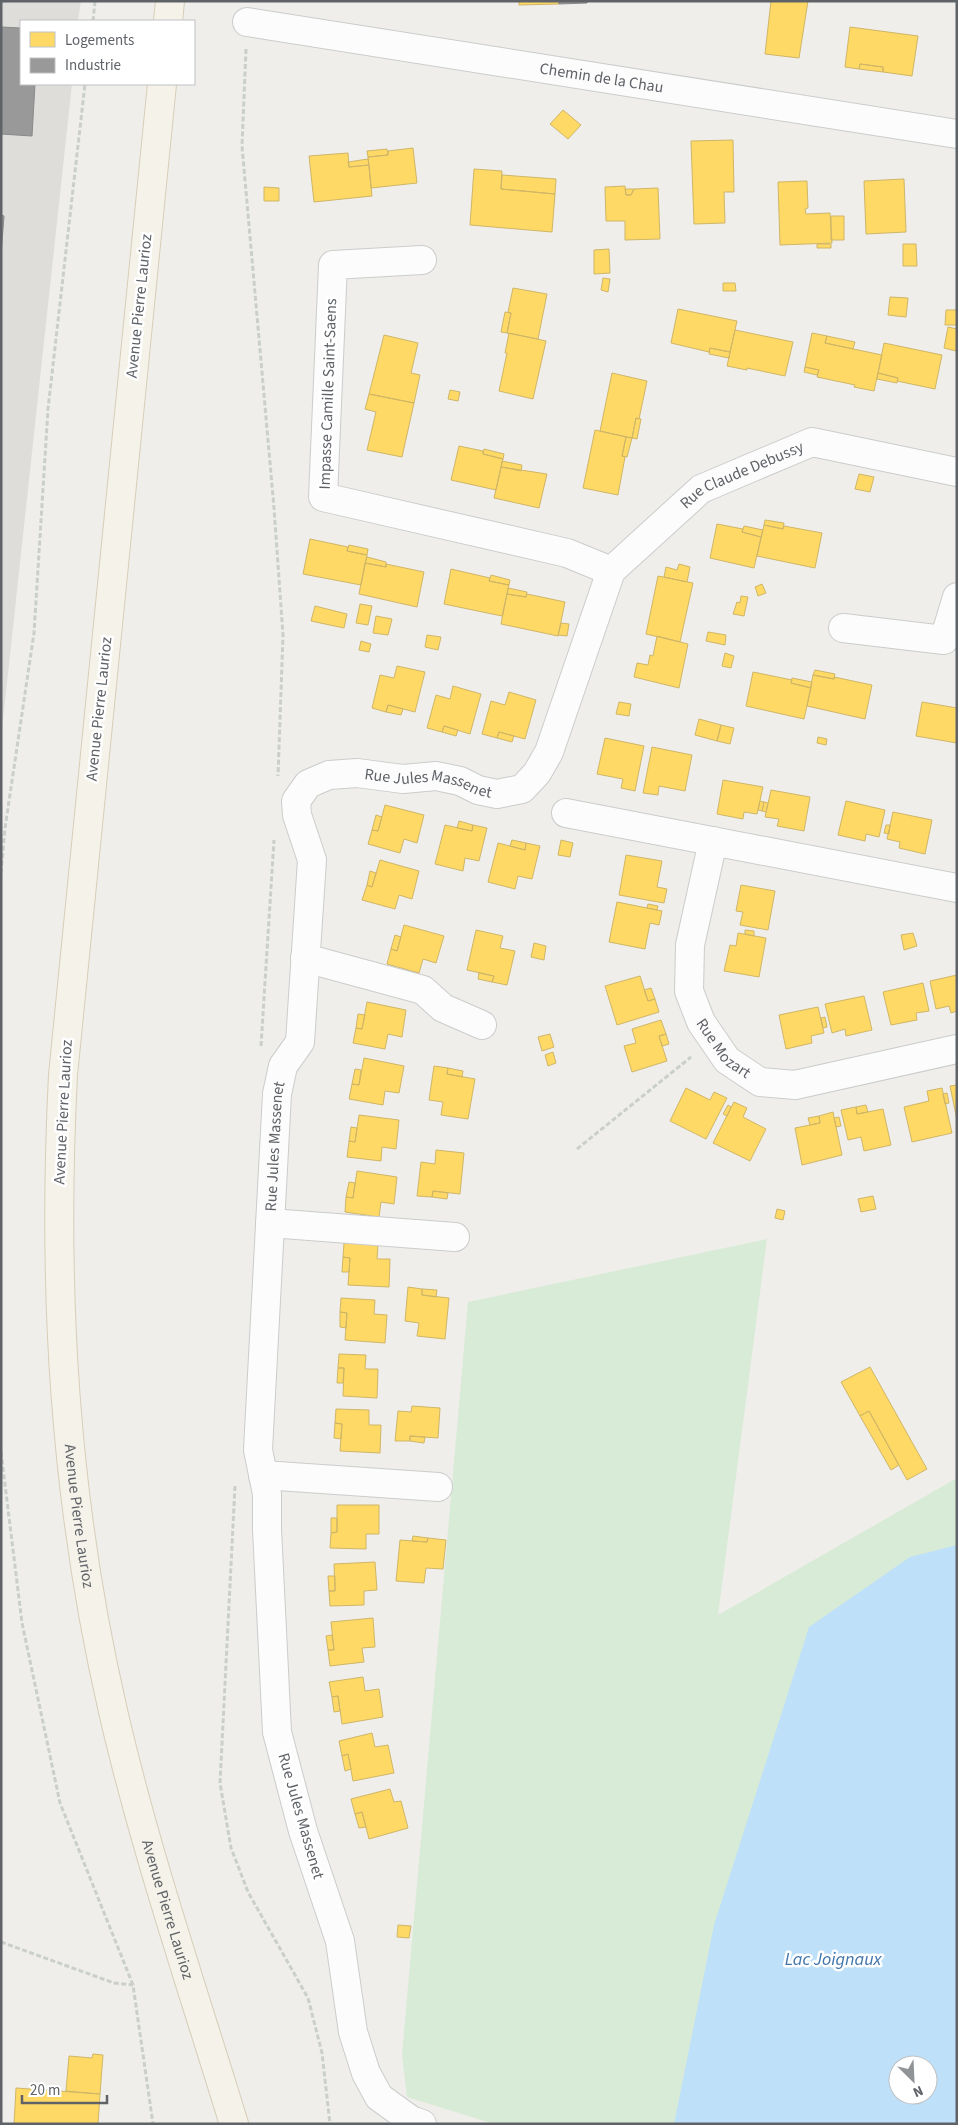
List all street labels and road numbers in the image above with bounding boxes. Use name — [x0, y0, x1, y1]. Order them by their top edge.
street label: Chemin de la Chau — [538, 57, 665, 99]
street label: Avenue Pierre Laurioz — [120, 233, 158, 379]
street label: Impasse Camille Saint-Saens — [314, 298, 342, 490]
street label: Rue Claude Debussy — [675, 436, 807, 514]
street label: Avenue Pierre Laurioz — [80, 636, 118, 782]
street label: Rue Jules Massenet — [363, 763, 494, 804]
street label: Rue Mozart — [691, 1014, 756, 1084]
street label: Avenue Pierre Laurioz — [48, 1039, 78, 1185]
street label: Rue Jules Massenet — [260, 1079, 291, 1212]
street label: Avenue Pierre Laurioz — [59, 1443, 99, 1590]
street label: Rue Jules Massenet — [272, 1750, 330, 1882]
street label: Avenue Pierre Laurioz — [136, 1837, 199, 1983]

